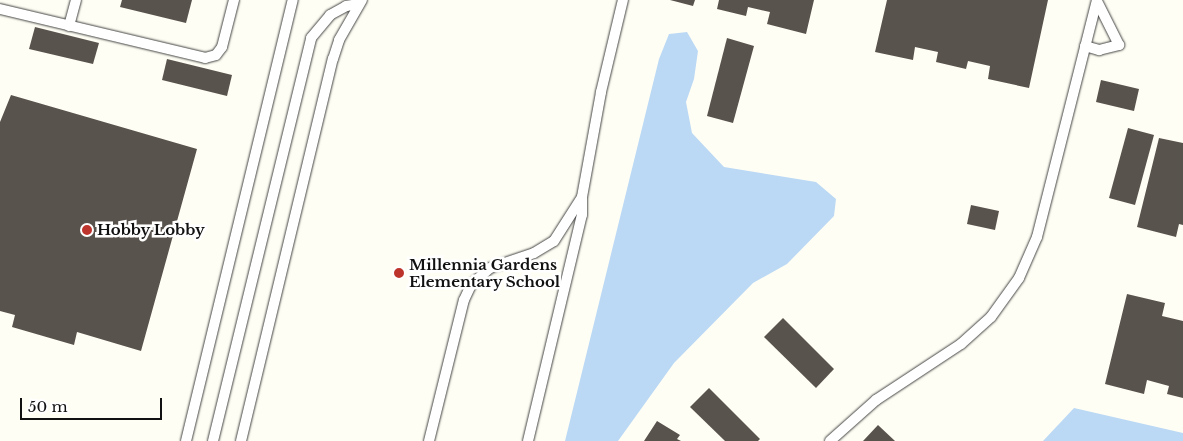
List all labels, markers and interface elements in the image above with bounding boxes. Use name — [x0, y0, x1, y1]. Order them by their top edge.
place label: Hobby Lobby — [97, 221, 205, 239]
marker: Hobby Lobby — [81, 224, 93, 236]
place label: Millennia Gardens Elementary School — [409, 255, 561, 290]
marker: Millennia Gardens Elementary School — [393, 267, 405, 279]
scale bar — [22, 388, 165, 420]
text: 50 m — [28, 397, 68, 416]

